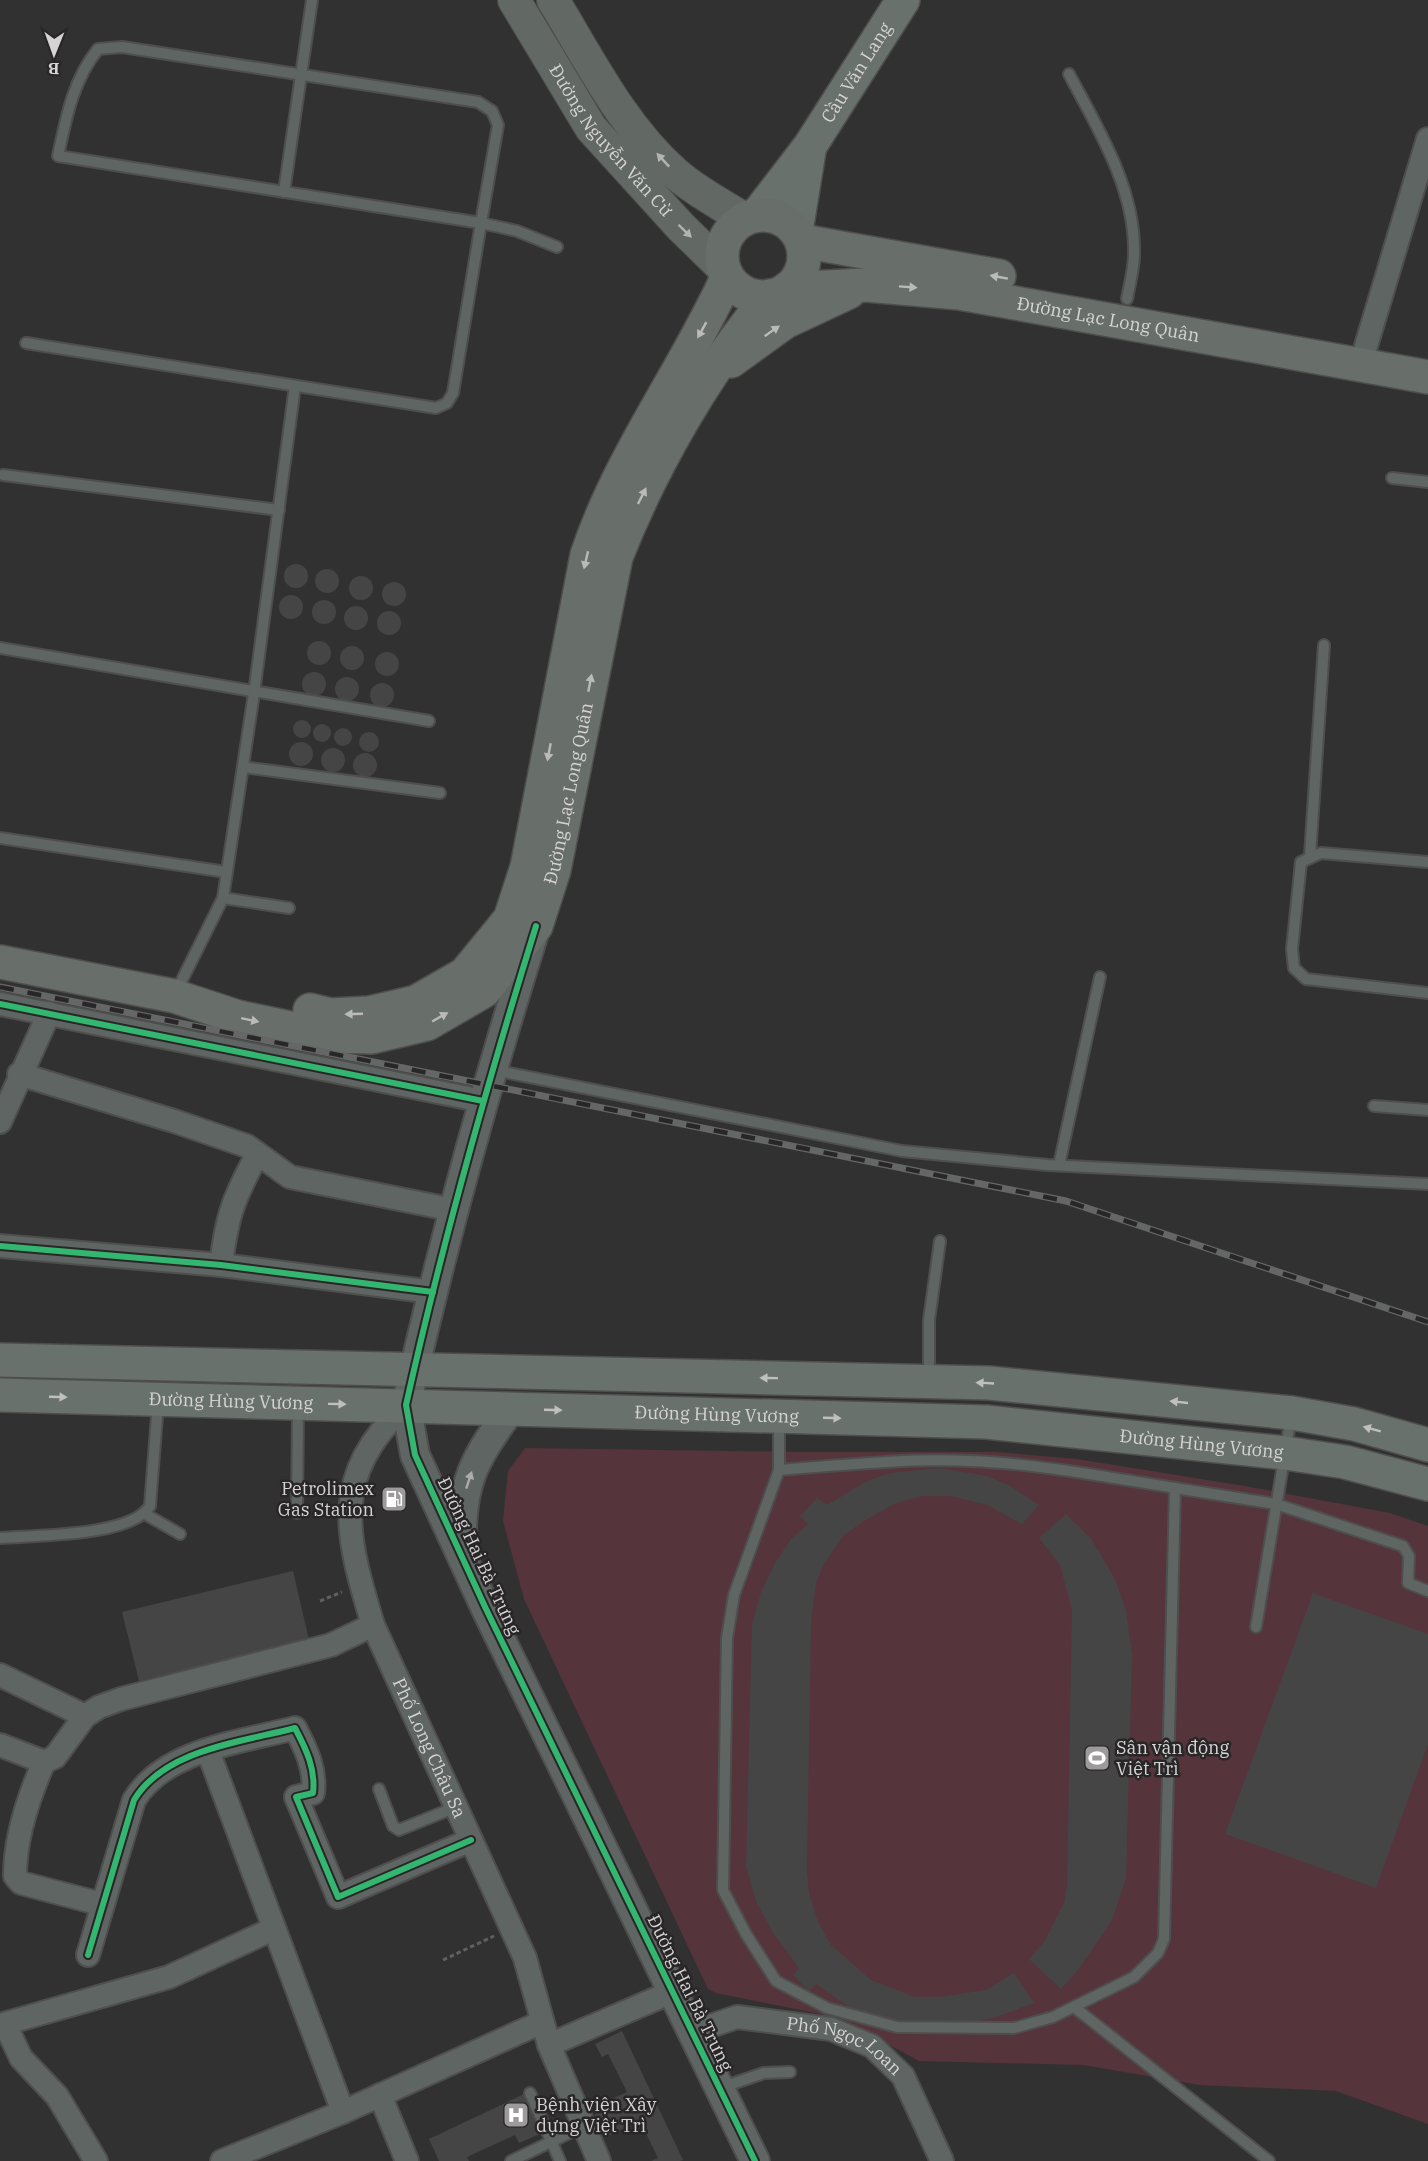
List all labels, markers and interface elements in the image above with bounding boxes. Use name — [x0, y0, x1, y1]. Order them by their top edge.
street label: Cầu Văn Lang — [816, 18, 897, 127]
north arrow — [24, 24, 84, 84]
text: B — [48, 59, 60, 79]
street label: Đường Nguyễn Văn Cừ — [544, 60, 678, 221]
one-way arrow — [656, 154, 670, 168]
one-way arrow — [678, 224, 692, 238]
one-way arrow — [989, 272, 1008, 281]
one-way arrow — [899, 283, 918, 292]
street label: Đường Lạc Long Quân — [1015, 292, 1201, 347]
one-way arrow — [697, 322, 707, 339]
one-way arrow — [764, 326, 780, 337]
one-way arrow — [637, 487, 647, 504]
one-way arrow — [581, 551, 590, 570]
one-way arrow — [586, 673, 595, 692]
street label: Đường Lạc Long Quân — [538, 700, 598, 887]
one-way arrow — [544, 742, 553, 761]
one-way arrow — [345, 1009, 364, 1018]
one-way arrow — [432, 1011, 448, 1022]
one-way arrow — [241, 1015, 259, 1025]
one-way arrow — [759, 1373, 778, 1383]
one-way arrow — [975, 1379, 994, 1388]
street label: Đường Hùng Vương — [148, 1387, 314, 1415]
one-way arrow — [49, 1392, 68, 1401]
one-way arrow — [1169, 1397, 1188, 1407]
one-way arrow — [328, 1399, 347, 1409]
street label: Đường Hùng Vương — [634, 1400, 800, 1428]
one-way arrow — [544, 1405, 563, 1414]
one-way arrow — [823, 1413, 842, 1422]
street label: Đường Hùng Vương — [1119, 1424, 1285, 1464]
one-way arrow — [1362, 1424, 1380, 1433]
one-way arrow — [464, 1471, 474, 1489]
street label: Đường Hai Bà Trưng — [433, 1473, 526, 1639]
place label: Petrolimex Gas Station — [278, 1477, 374, 1521]
fuel station icon: Petrolimex Gas Station — [379, 1484, 409, 1514]
street label: Phố Long Châu Sa — [388, 1674, 472, 1822]
place label: Sân vận động Việt Trì — [1116, 1736, 1230, 1780]
sports icon: Sân vận động Việt Trì — [1082, 1743, 1112, 1773]
street label: Đường Hai Bà Trưng — [643, 1911, 738, 2075]
street label: Phố Ngọc Loan — [785, 2011, 907, 2080]
place label: Bệnh viện Xây dựng Việt Trì — [536, 2093, 657, 2137]
hospital icon: Bệnh viện Xây dựng Việt Trì — [501, 2100, 531, 2130]

